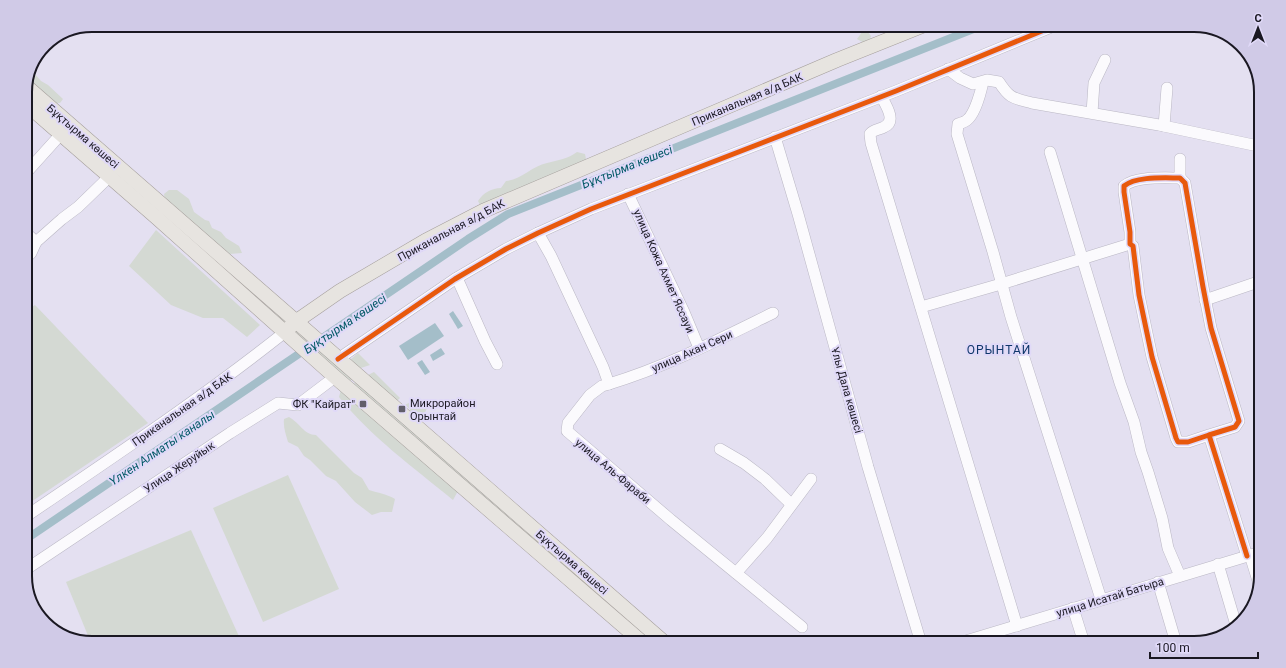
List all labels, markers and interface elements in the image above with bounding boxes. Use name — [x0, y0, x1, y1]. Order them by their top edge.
north arrow — [1238, 8, 1278, 48]
text: С — [1254, 12, 1262, 25]
street label: Приканальная а/д БАК — [690, 70, 805, 129]
street label: Бұқтырма көшесі — [44, 102, 121, 171]
water label: Бұқтырма көшесі — [580, 142, 675, 192]
street label: Приканальная а/д БАК — [396, 196, 508, 264]
street label: улица Кожа Ахмет Яссауи — [630, 207, 697, 335]
water label: Бұқтырма көшесі — [301, 291, 389, 357]
street label: улица Акан Сери — [650, 328, 734, 375]
district label: ОРЫНТАЙ — [967, 342, 1031, 357]
street label: Ұлы Дала көшесі — [828, 346, 865, 435]
street label: Приканальная а/д БАК — [130, 369, 236, 449]
place label: Микрорайон Орынтай — [410, 397, 475, 423]
place label: ФК "Кайрат" — [293, 398, 355, 411]
marker: ФК "Кайрат" — [358, 399, 368, 409]
marker: Микрорайон Орынтай — [397, 404, 407, 414]
water label: Үлкен Алматы каналы — [107, 407, 217, 489]
street label: улица Аль-Фараби — [572, 436, 653, 507]
street label: Улица Жеруйык — [142, 439, 217, 496]
street label: Бұқтырма көшесі — [533, 528, 610, 597]
street label: улица Исатай Батыра — [1055, 575, 1165, 620]
scale bar — [1150, 634, 1258, 660]
text: 100 m — [1156, 641, 1190, 655]

